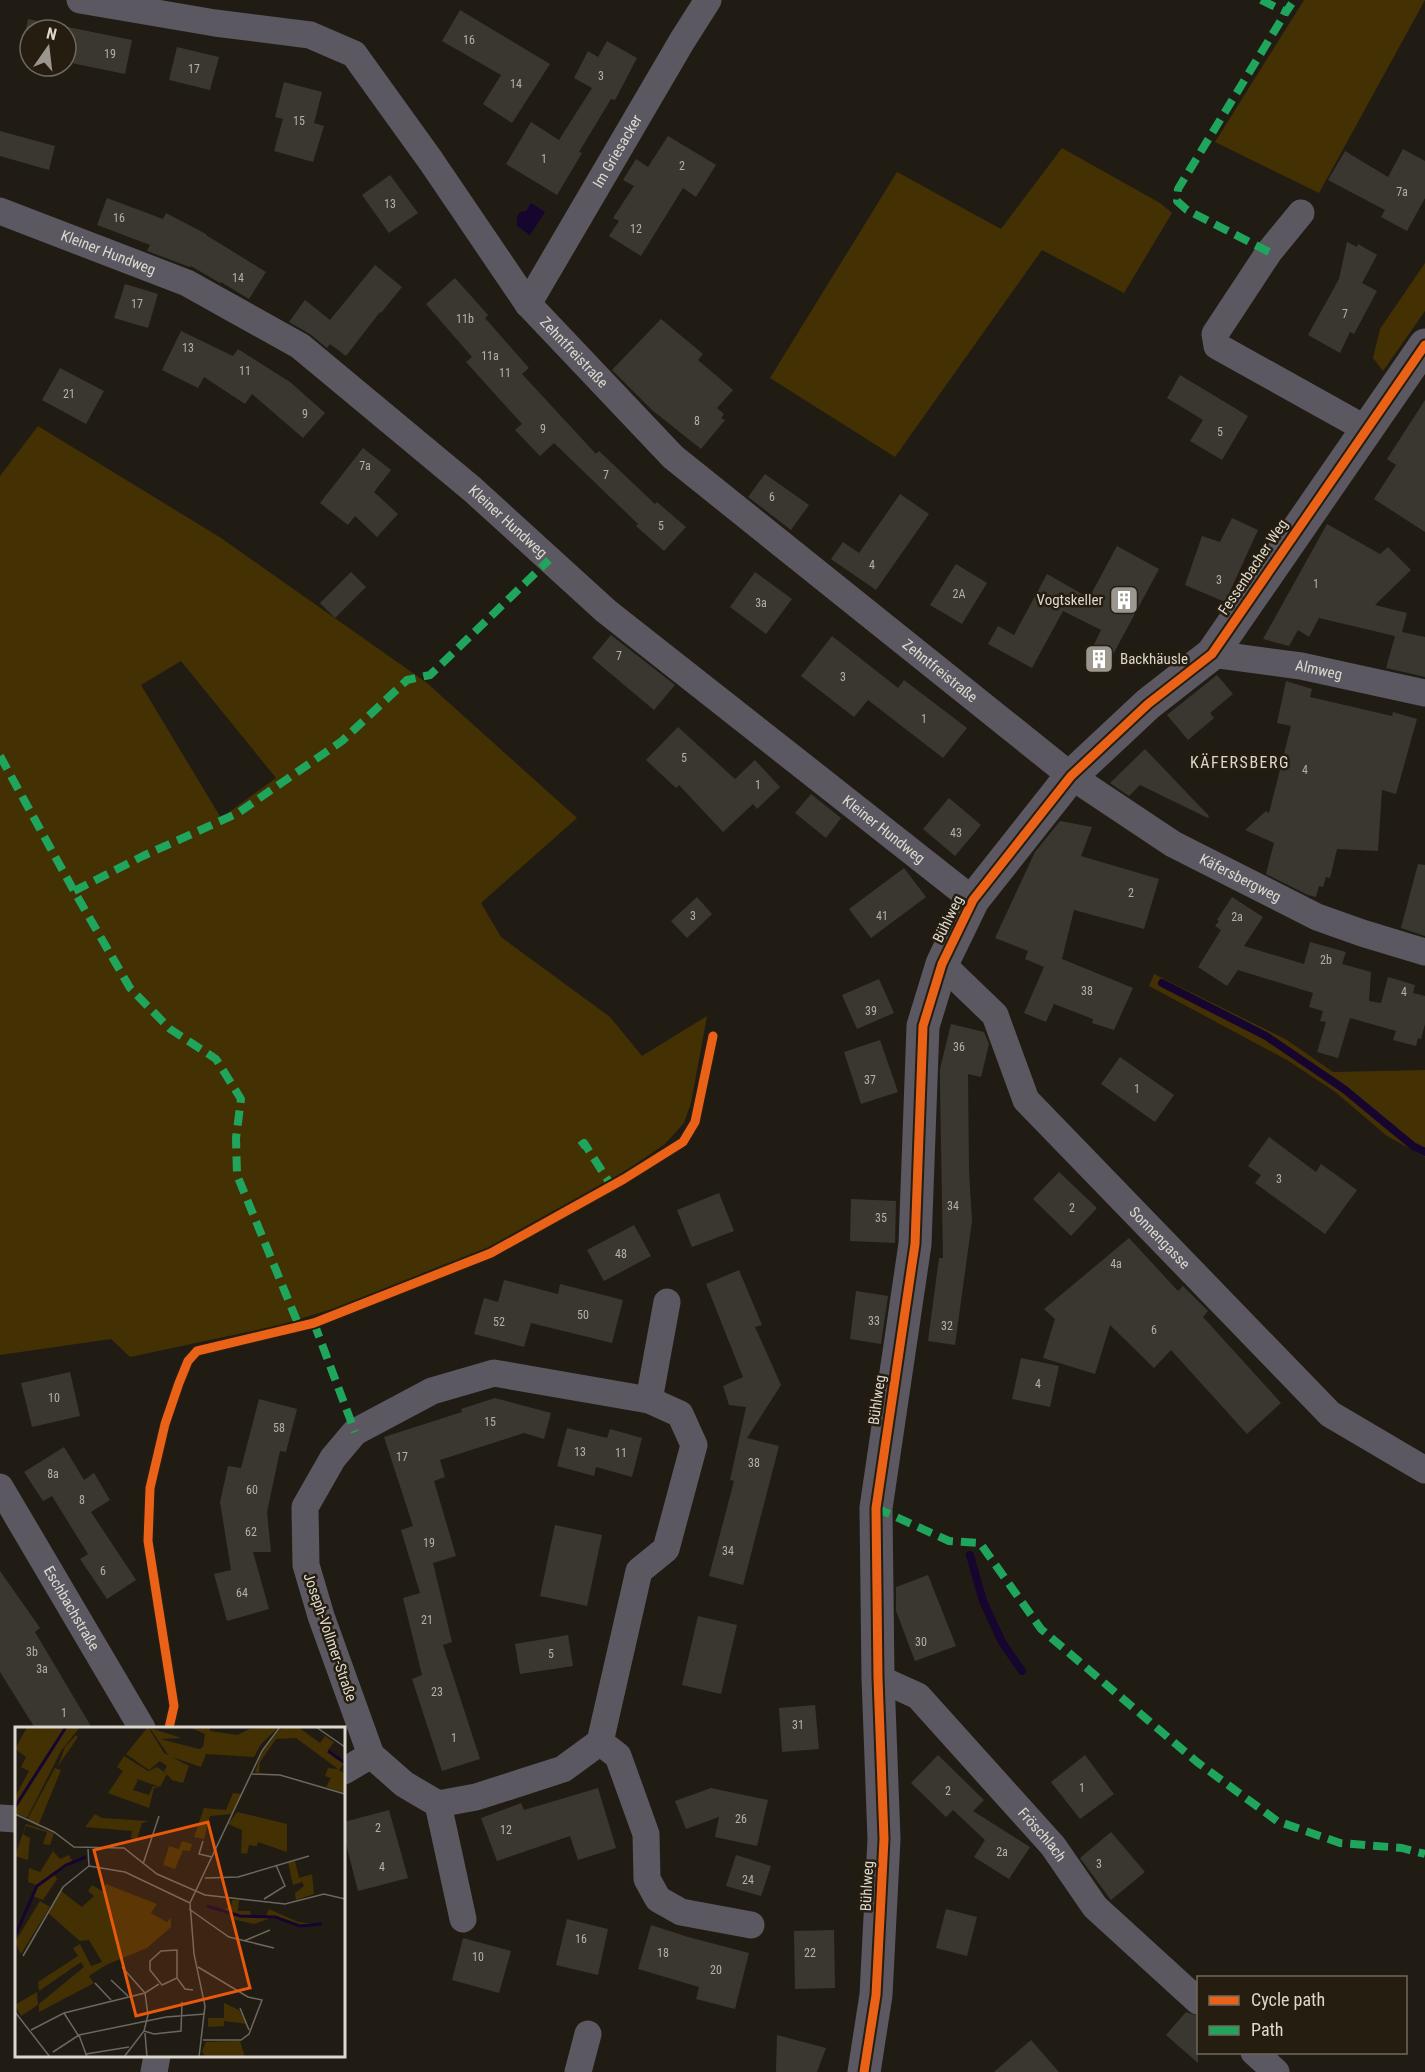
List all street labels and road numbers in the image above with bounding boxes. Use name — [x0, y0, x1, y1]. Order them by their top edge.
street label: Im Griesacker — [589, 111, 646, 191]
street label: Kleiner Hundweg — [58, 226, 158, 279]
street label: Zehntfreistraße — [536, 313, 612, 392]
street label: Kleiner Hundweg — [465, 481, 551, 562]
street label: Fessenbacher Weg — [1214, 516, 1292, 618]
street label: Zehntfreistraße — [899, 635, 981, 706]
street label: Almweg — [1294, 656, 1344, 684]
street label: Kleiner Hundweg — [839, 792, 928, 868]
street label: Käfersbergweg — [1196, 850, 1284, 906]
street label: Bühlweg — [929, 892, 967, 946]
street label: Sonnengasse — [1125, 1203, 1194, 1273]
street label: Bühlweg — [865, 1374, 889, 1426]
street label: Eschbachstraße — [40, 1563, 103, 1654]
street label: Joseph-Vollmer-Straße — [300, 1570, 360, 1704]
street label: Fröschlach — [1014, 1804, 1070, 1865]
street label: Bühlweg — [857, 1860, 877, 1912]

